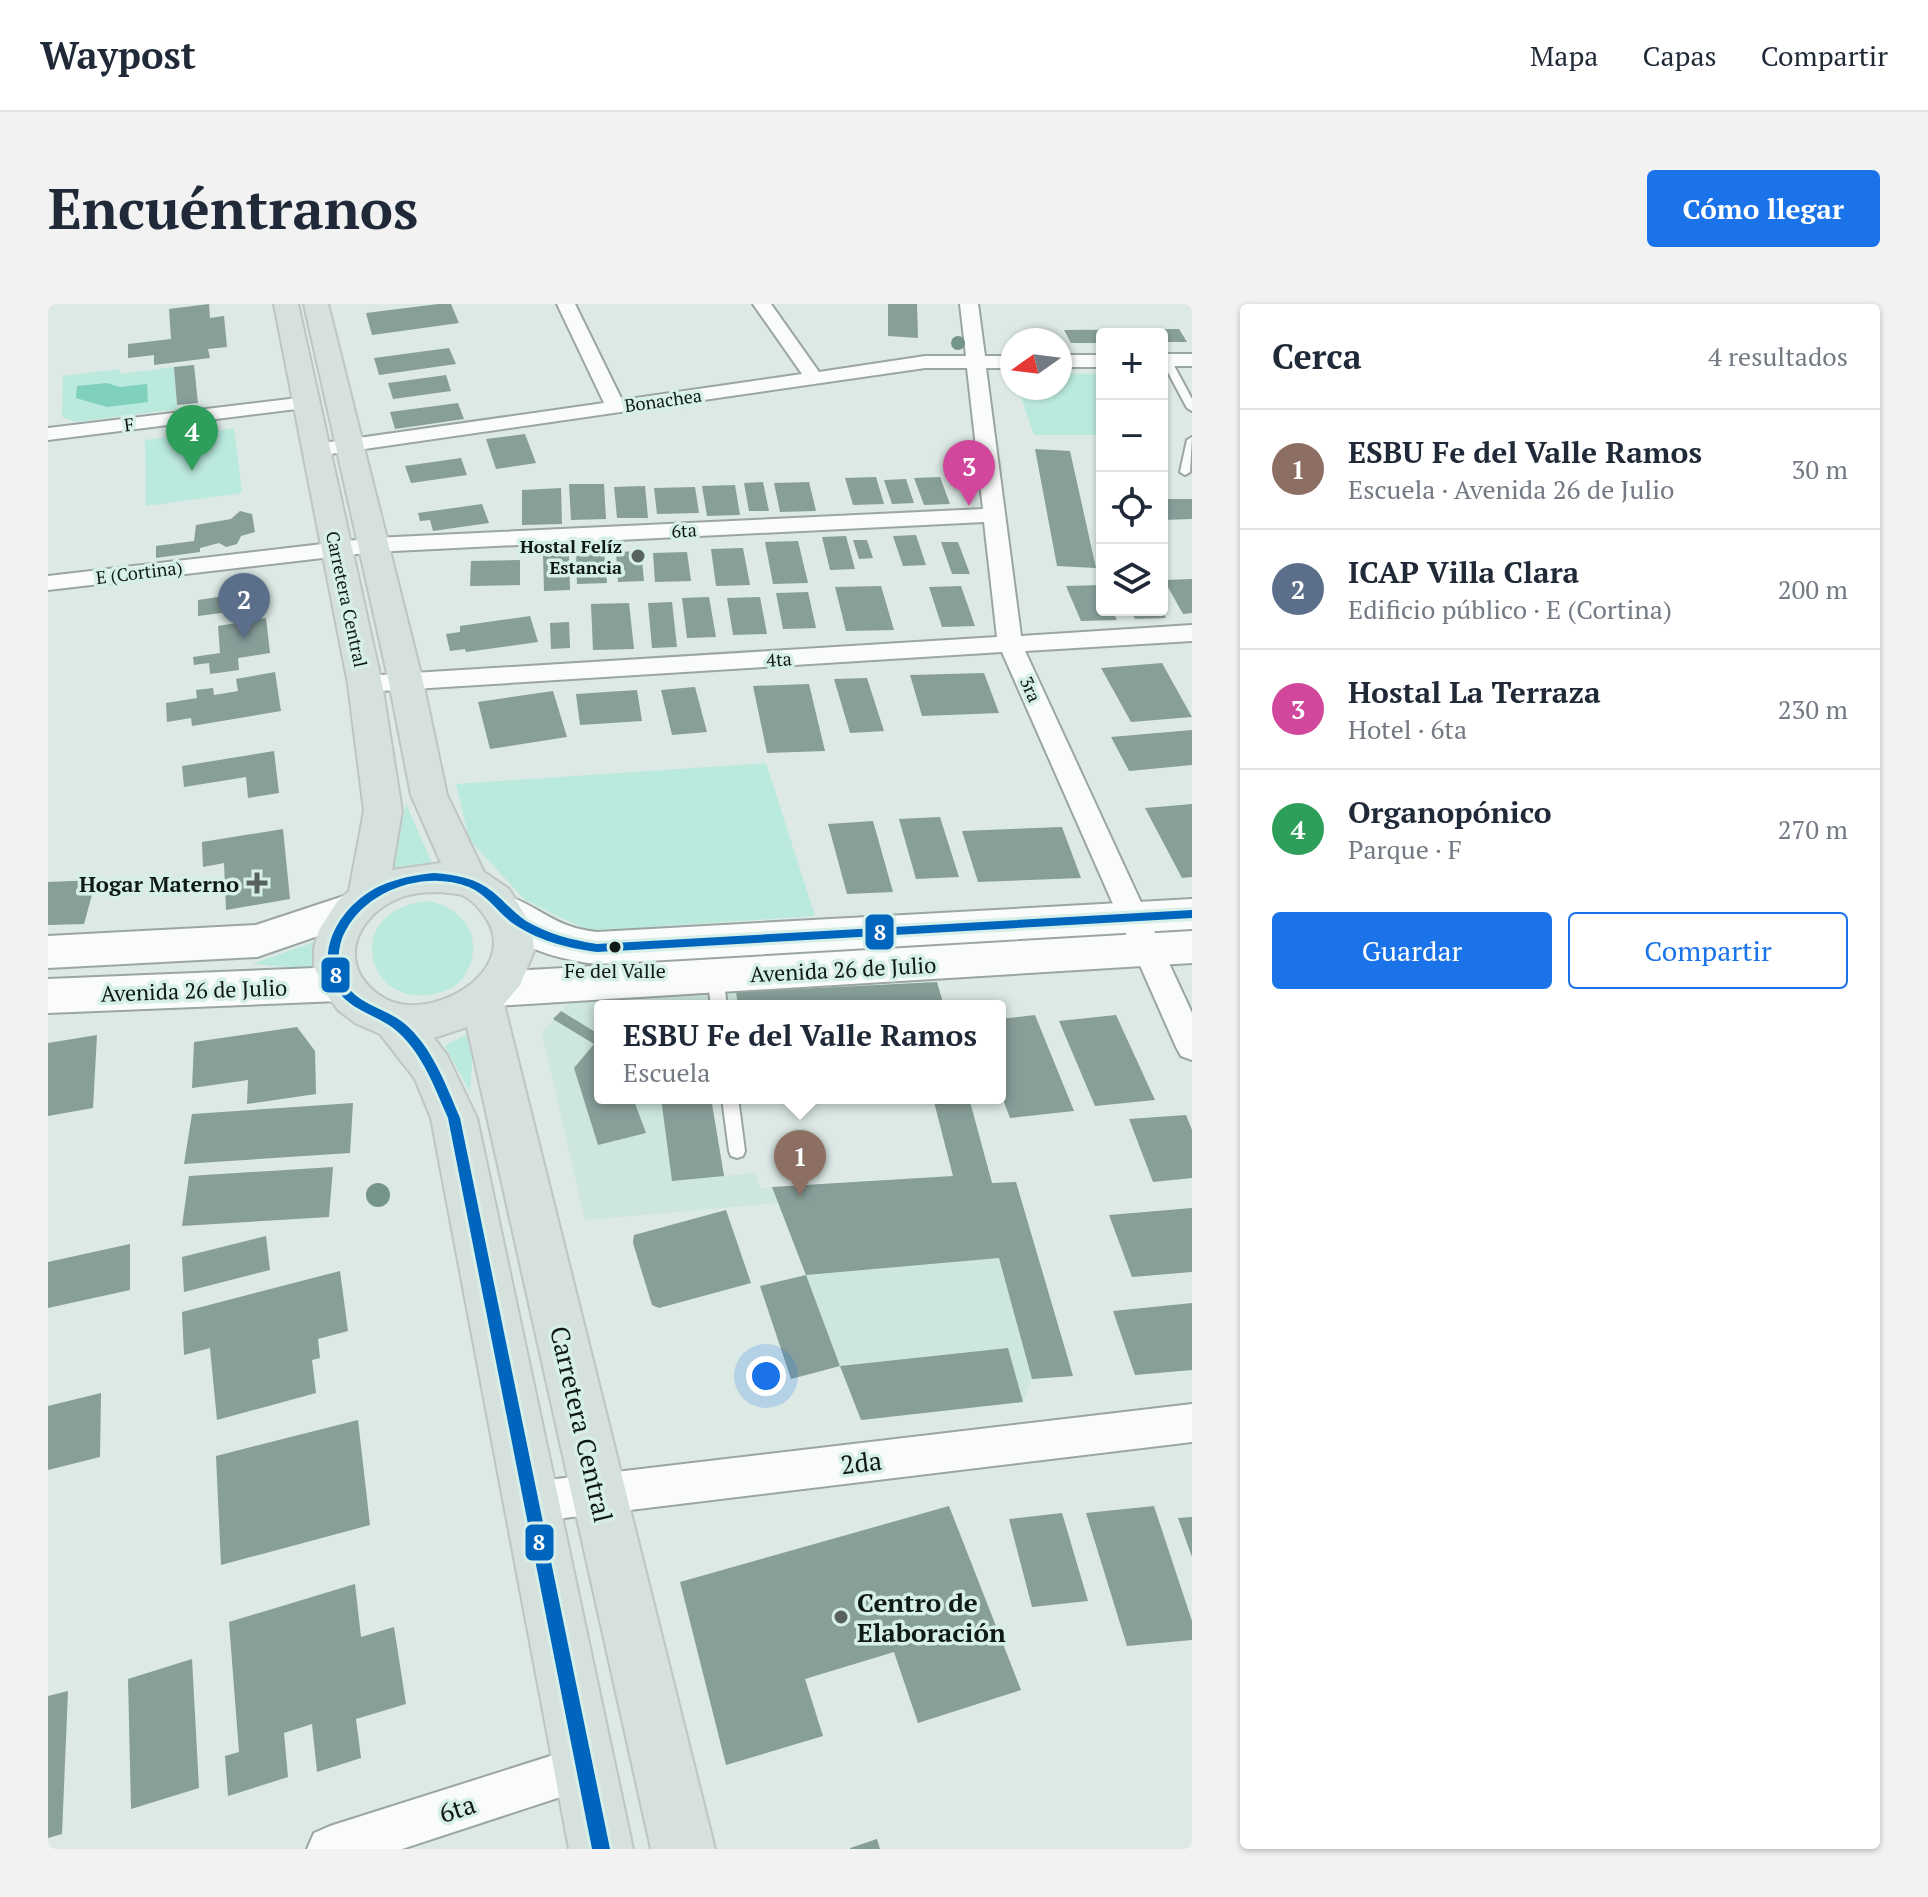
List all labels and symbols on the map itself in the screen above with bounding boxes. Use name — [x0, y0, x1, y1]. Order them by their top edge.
north arrow — [1000, 328, 1072, 400]
street label: Bonachea — [623, 383, 703, 417]
pin: 4 — [166, 405, 218, 471]
street label: F — [123, 411, 135, 437]
pin: 3 — [943, 440, 995, 506]
street label: 6ta — [671, 517, 697, 543]
street label: Carretera Central — [321, 529, 373, 669]
place label: Hostal Felíz Estancia — [520, 534, 622, 579]
marker: Hostal Felíz Estancia — [629, 547, 647, 565]
street label: E (Cortina) — [94, 555, 184, 589]
pin: 2 — [218, 573, 270, 639]
street label: 4ta — [766, 646, 792, 672]
street label: 3ra — [1015, 672, 1047, 706]
place label: Hogar Materno — [79, 869, 239, 898]
marker: Hogar Materno — [246, 872, 268, 894]
line badge: 8 — [864, 913, 895, 951]
text: 8 — [874, 917, 886, 946]
marker: Fe del Valle — [607, 939, 623, 955]
street label: Avenida 26 de Julio — [749, 950, 937, 988]
line badge: 8 — [320, 956, 351, 994]
place label: Fe del Valle — [564, 957, 666, 984]
text: 8 — [330, 960, 342, 989]
street label: Avenida 26 de Julio — [100, 972, 288, 1008]
pin: 1 — [774, 1130, 826, 1196]
street label: Carretera Central — [543, 1323, 621, 1525]
your location — [746, 1356, 786, 1396]
street label: 2da — [838, 1443, 884, 1481]
line badge: 8 — [524, 1523, 555, 1562]
text: 8 — [533, 1527, 545, 1556]
place label: Centro de Elaboración — [857, 1585, 1006, 1649]
marker: Centro de Elaboración — [832, 1608, 850, 1626]
street label: 6ta — [434, 1786, 480, 1830]

